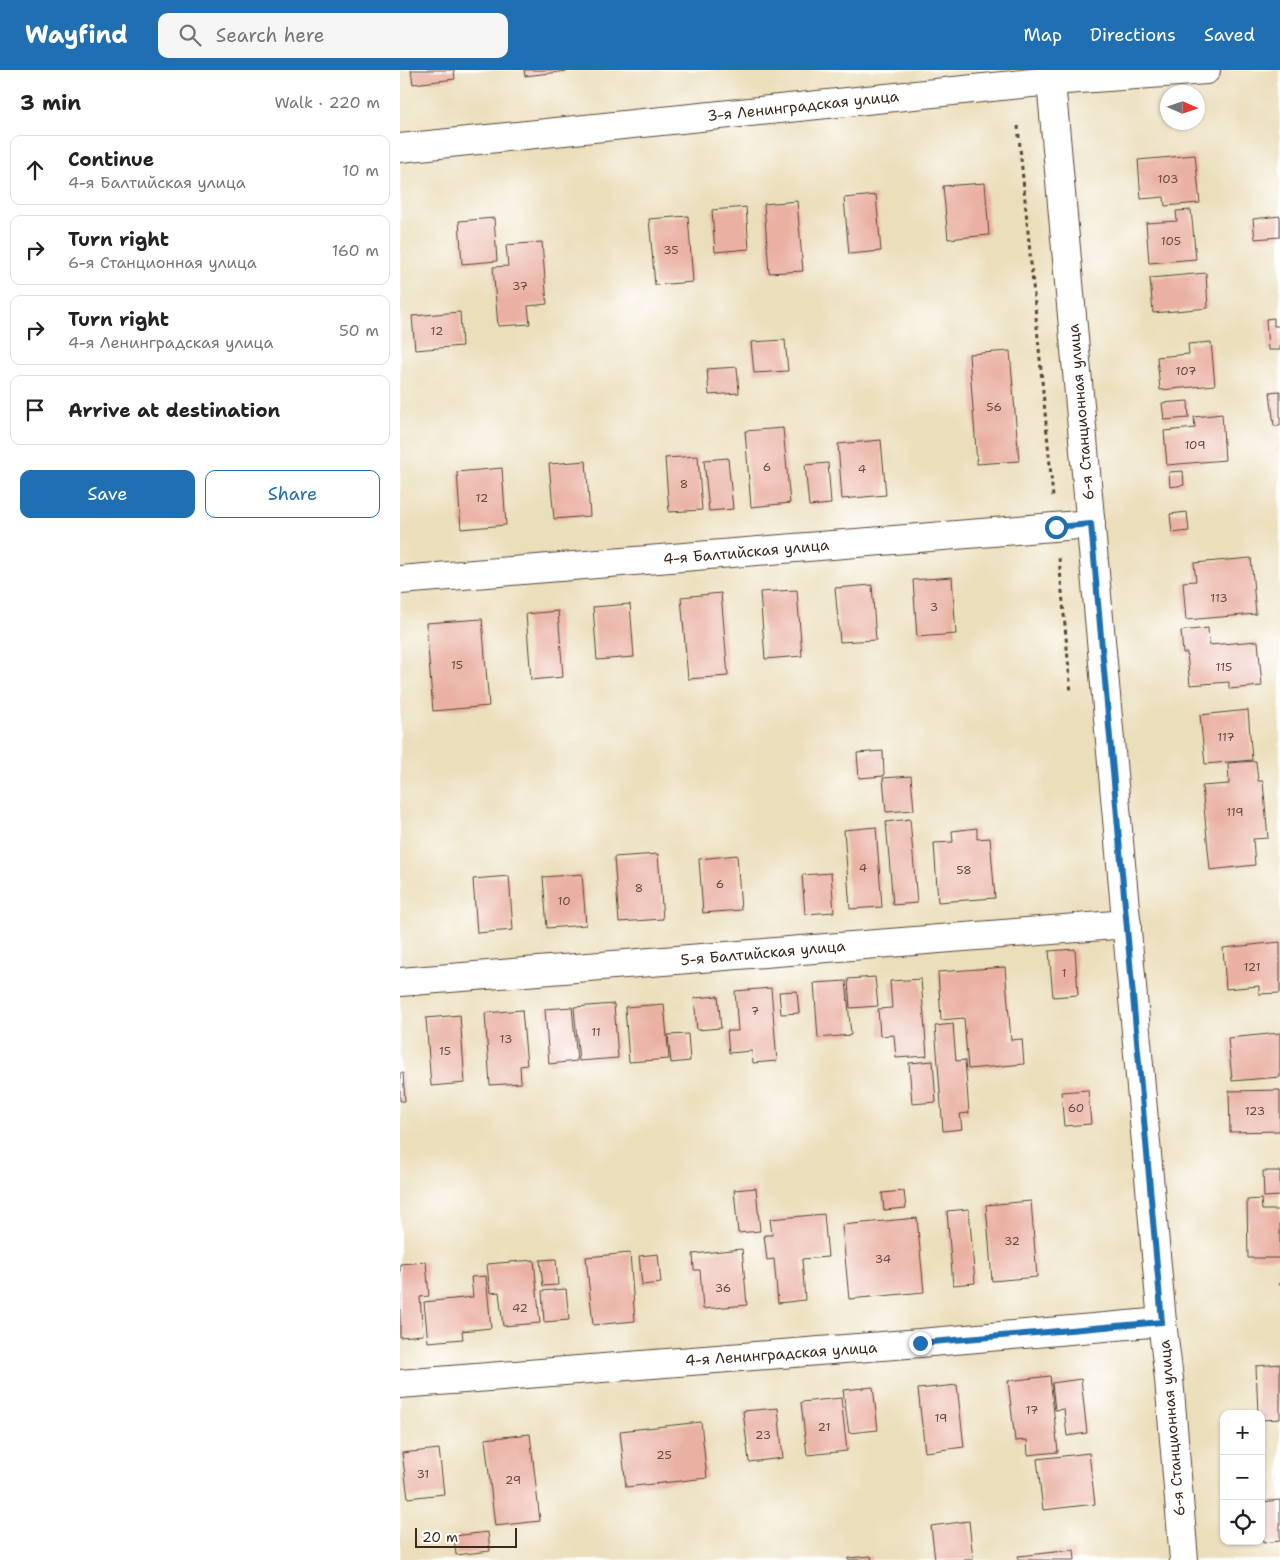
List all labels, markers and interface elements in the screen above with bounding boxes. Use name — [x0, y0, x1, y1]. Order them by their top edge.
search box — [158, 13, 508, 58]
text: Wayfind — [25, 19, 128, 51]
icon: search — [176, 21, 204, 49]
text: Search here — [216, 23, 324, 48]
text: Map — [1024, 23, 1062, 47]
text: Directions — [1090, 23, 1176, 47]
text: Saved — [1204, 23, 1255, 47]
north arrow — [1160, 85, 1205, 130]
street label: 3-я Ленинградская улица — [706, 86, 900, 126]
text: 3 min — [20, 89, 81, 117]
text: Walk · 220 m — [274, 92, 380, 113]
text: Continue — [68, 147, 154, 172]
icon: ahead — [21, 156, 49, 184]
text: 10 m — [342, 160, 379, 181]
house number: 103 — [1158, 171, 1178, 187]
text: 4-я Балтийская улица — [68, 172, 246, 193]
text: Turn right — [68, 227, 169, 252]
house number: 105 — [1161, 233, 1181, 249]
icon: right — [21, 236, 49, 264]
text: 160 m — [332, 240, 379, 261]
house number: 35 — [663, 242, 679, 258]
text: 6-я Станционная улица — [68, 252, 257, 273]
house number: 37 — [512, 278, 528, 294]
text: Turn right — [68, 307, 169, 332]
icon: right — [21, 316, 49, 344]
text: 50 m — [339, 320, 379, 341]
street label: 6-я Станционная улица — [1063, 322, 1099, 501]
house number: 12 — [431, 323, 443, 339]
text: 4-я Ленинградская улица — [68, 332, 273, 353]
house number: 107 — [1176, 363, 1196, 379]
icon: arrive — [21, 396, 49, 424]
text: Arrive at destination — [68, 398, 280, 423]
house number: 56 — [986, 399, 1002, 415]
house number: 109 — [1184, 437, 1206, 453]
house number: 6 — [763, 459, 771, 475]
house number: 4 — [858, 461, 866, 477]
button: Save — [20, 470, 195, 518]
button: Share — [205, 470, 380, 518]
house number: 8 — [680, 476, 688, 492]
house number: 12 — [476, 490, 488, 506]
route start — [1045, 516, 1068, 539]
street label: 4-я Балтийская улица — [662, 535, 831, 569]
house number: 113 — [1210, 590, 1228, 606]
house number: 3 — [930, 599, 938, 615]
house number: 15 — [451, 657, 463, 673]
house number: 115 — [1216, 659, 1232, 675]
house number: 117 — [1217, 729, 1235, 745]
house number: 119 — [1226, 804, 1244, 820]
house number: 4 — [859, 860, 867, 876]
house number: 58 — [956, 862, 972, 878]
house number: 6 — [716, 876, 724, 892]
house number: 8 — [635, 880, 643, 896]
house number: 10 — [557, 893, 571, 909]
street label: 5-я Балтийская улица — [680, 936, 847, 970]
house number: 121 — [1243, 959, 1261, 975]
house number: 1 — [1061, 965, 1067, 981]
house number: 7 — [751, 1003, 759, 1019]
house number: 11 — [591, 1024, 601, 1040]
house number: 13 — [500, 1031, 512, 1047]
house number: 15 — [439, 1043, 451, 1059]
house number: 60 — [1068, 1100, 1084, 1116]
house number: 123 — [1245, 1103, 1265, 1119]
house number: 32 — [1004, 1233, 1020, 1249]
house number: 34 — [875, 1251, 891, 1267]
house number: 36 — [715, 1280, 731, 1296]
house number: 42 — [512, 1300, 528, 1316]
route end — [909, 1332, 932, 1355]
street label: 4-я Ленинградская улица — [684, 1337, 878, 1371]
street label: 6-я Станционная улица — [1154, 1338, 1190, 1517]
house number: 17 — [1026, 1402, 1038, 1418]
house number: 19 — [935, 1410, 947, 1426]
map controls — [1220, 1410, 1265, 1545]
button: + — [1220, 1410, 1265, 1455]
house number: 21 — [818, 1419, 830, 1435]
house number: 23 — [755, 1427, 771, 1443]
house number: 25 — [656, 1447, 672, 1463]
button: − — [1220, 1455, 1265, 1500]
house number: 31 — [417, 1466, 429, 1482]
house number: 29 — [505, 1472, 521, 1488]
button: locate — [1220, 1500, 1265, 1545]
scale bar — [415, 1525, 518, 1548]
text: 20 m — [422, 1528, 458, 1546]

